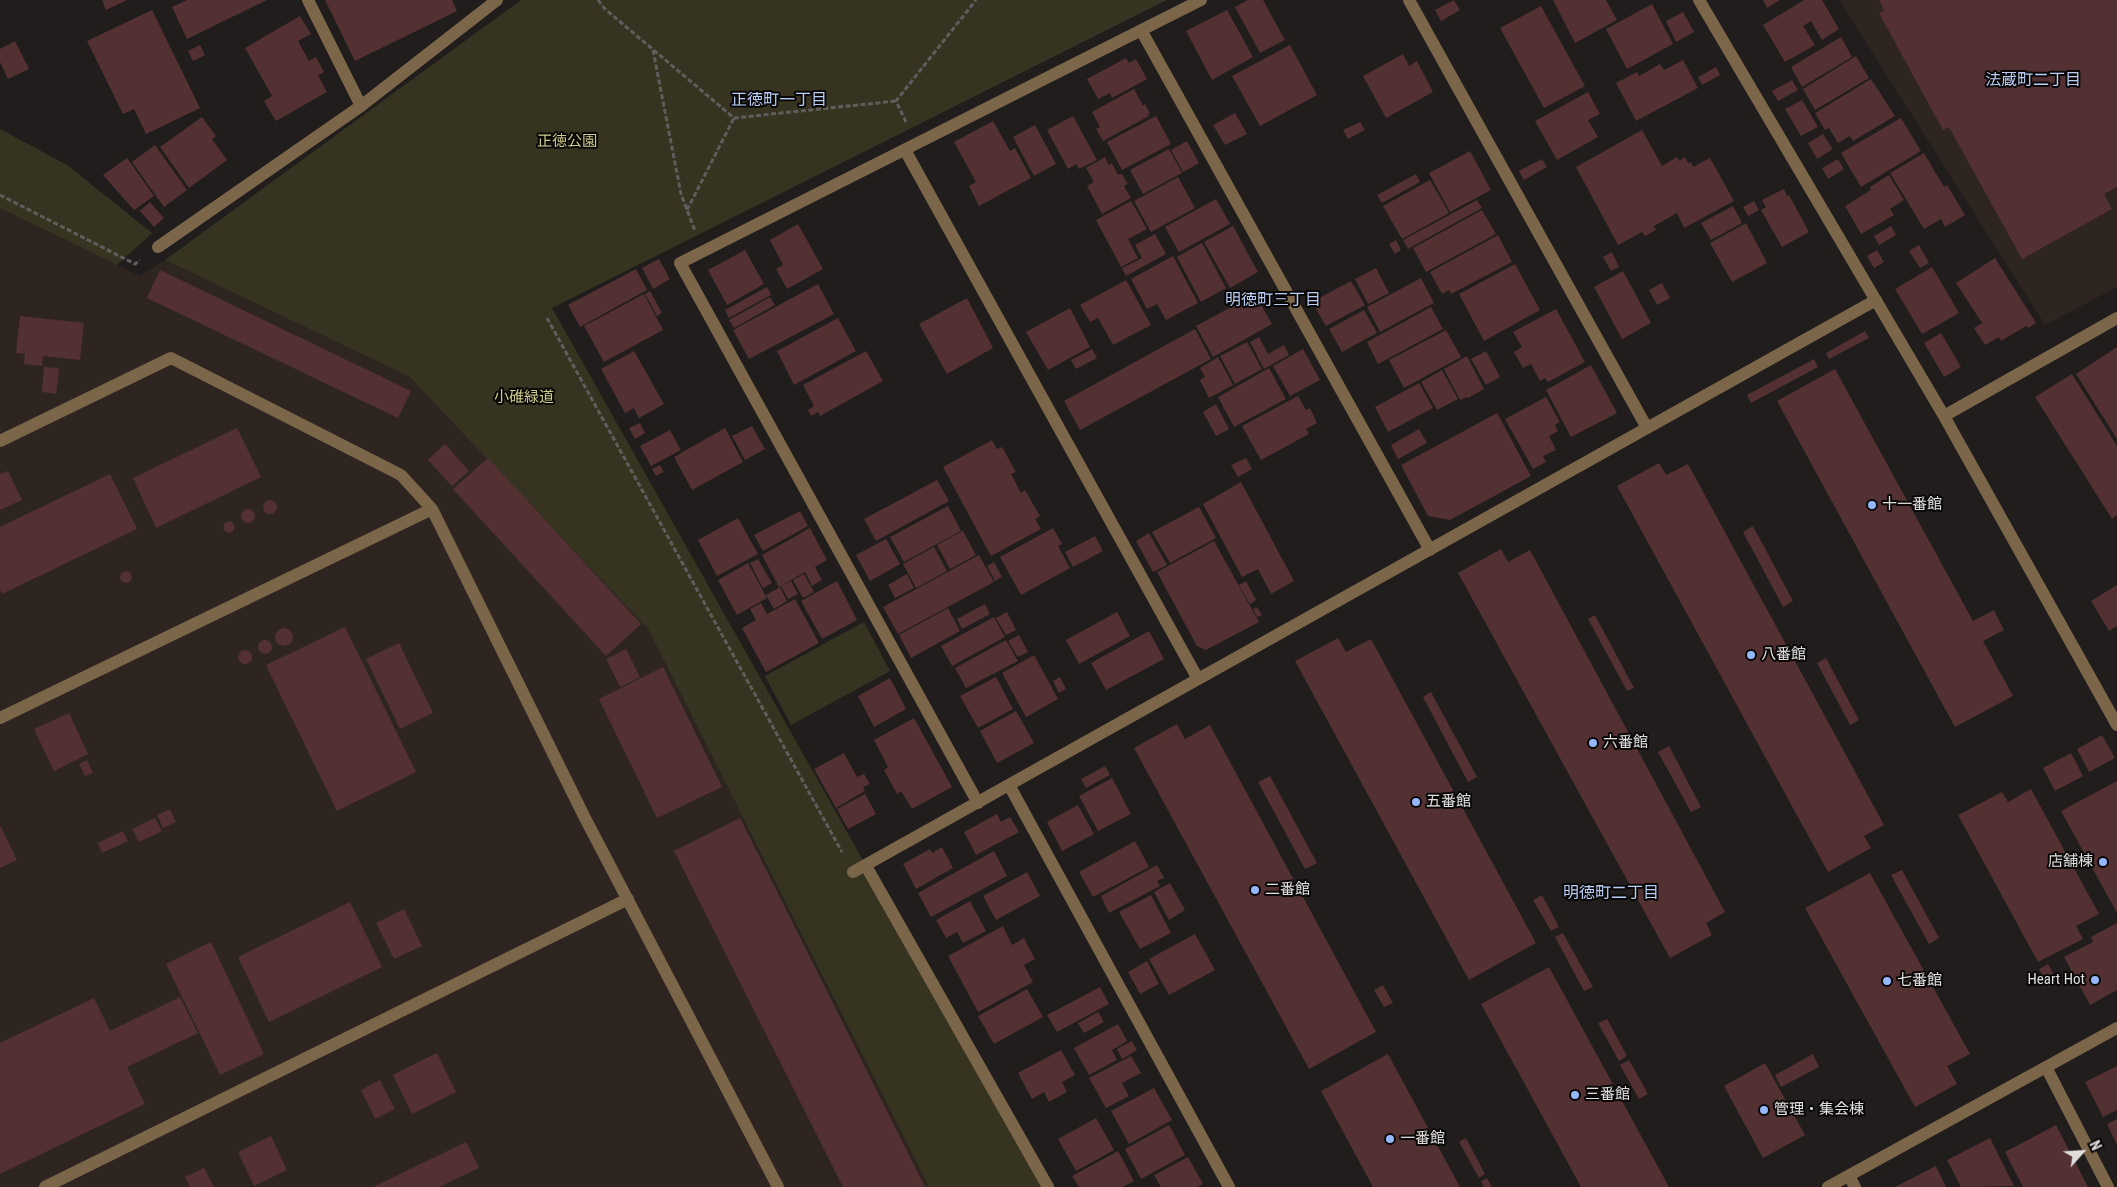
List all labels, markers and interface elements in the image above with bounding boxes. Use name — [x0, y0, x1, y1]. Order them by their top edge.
district label: 法蔵町二丁目 — [1985, 71, 2081, 91]
district label: 正徳町一丁目 — [731, 91, 827, 111]
park label: 正徳公園 — [537, 133, 597, 151]
district label: 明徳町三丁目 — [1225, 291, 1321, 311]
park label: 小碓緑道 — [494, 389, 554, 407]
place label: 十一番館 — [1882, 496, 1942, 514]
marker: 十一番館 — [1866, 499, 1878, 511]
place label: 八番館 — [1761, 646, 1806, 664]
marker: 八番館 — [1745, 649, 1757, 661]
place label: 六番館 — [1603, 734, 1648, 752]
marker: 六番館 — [1587, 737, 1599, 749]
place label: 五番館 — [1426, 793, 1471, 811]
marker: 五番館 — [1410, 796, 1422, 808]
place label: 店舗棟 — [2048, 853, 2093, 871]
marker: 店舗棟 — [2097, 856, 2109, 868]
place label: 二番館 — [1265, 881, 1310, 899]
marker: 二番館 — [1249, 884, 1261, 896]
district label: 明徳町二丁目 — [1563, 884, 1659, 904]
place label: Heart Hot — [2027, 971, 2085, 989]
place label: 七番館 — [1897, 972, 1942, 990]
marker: Heart Hot — [2089, 974, 2101, 986]
marker: 七番館 — [1881, 975, 1893, 987]
place label: 三番館 — [1585, 1086, 1630, 1104]
marker: 三番館 — [1569, 1089, 1581, 1101]
place label: 管理・集会棟 — [1774, 1101, 1864, 1119]
marker: 管理・集会棟 — [1758, 1104, 1770, 1116]
north arrow — [2057, 1127, 2107, 1177]
place label: 一番館 — [1400, 1130, 1445, 1148]
marker: 一番館 — [1384, 1133, 1396, 1145]
text: N — [2086, 1138, 2105, 1153]

